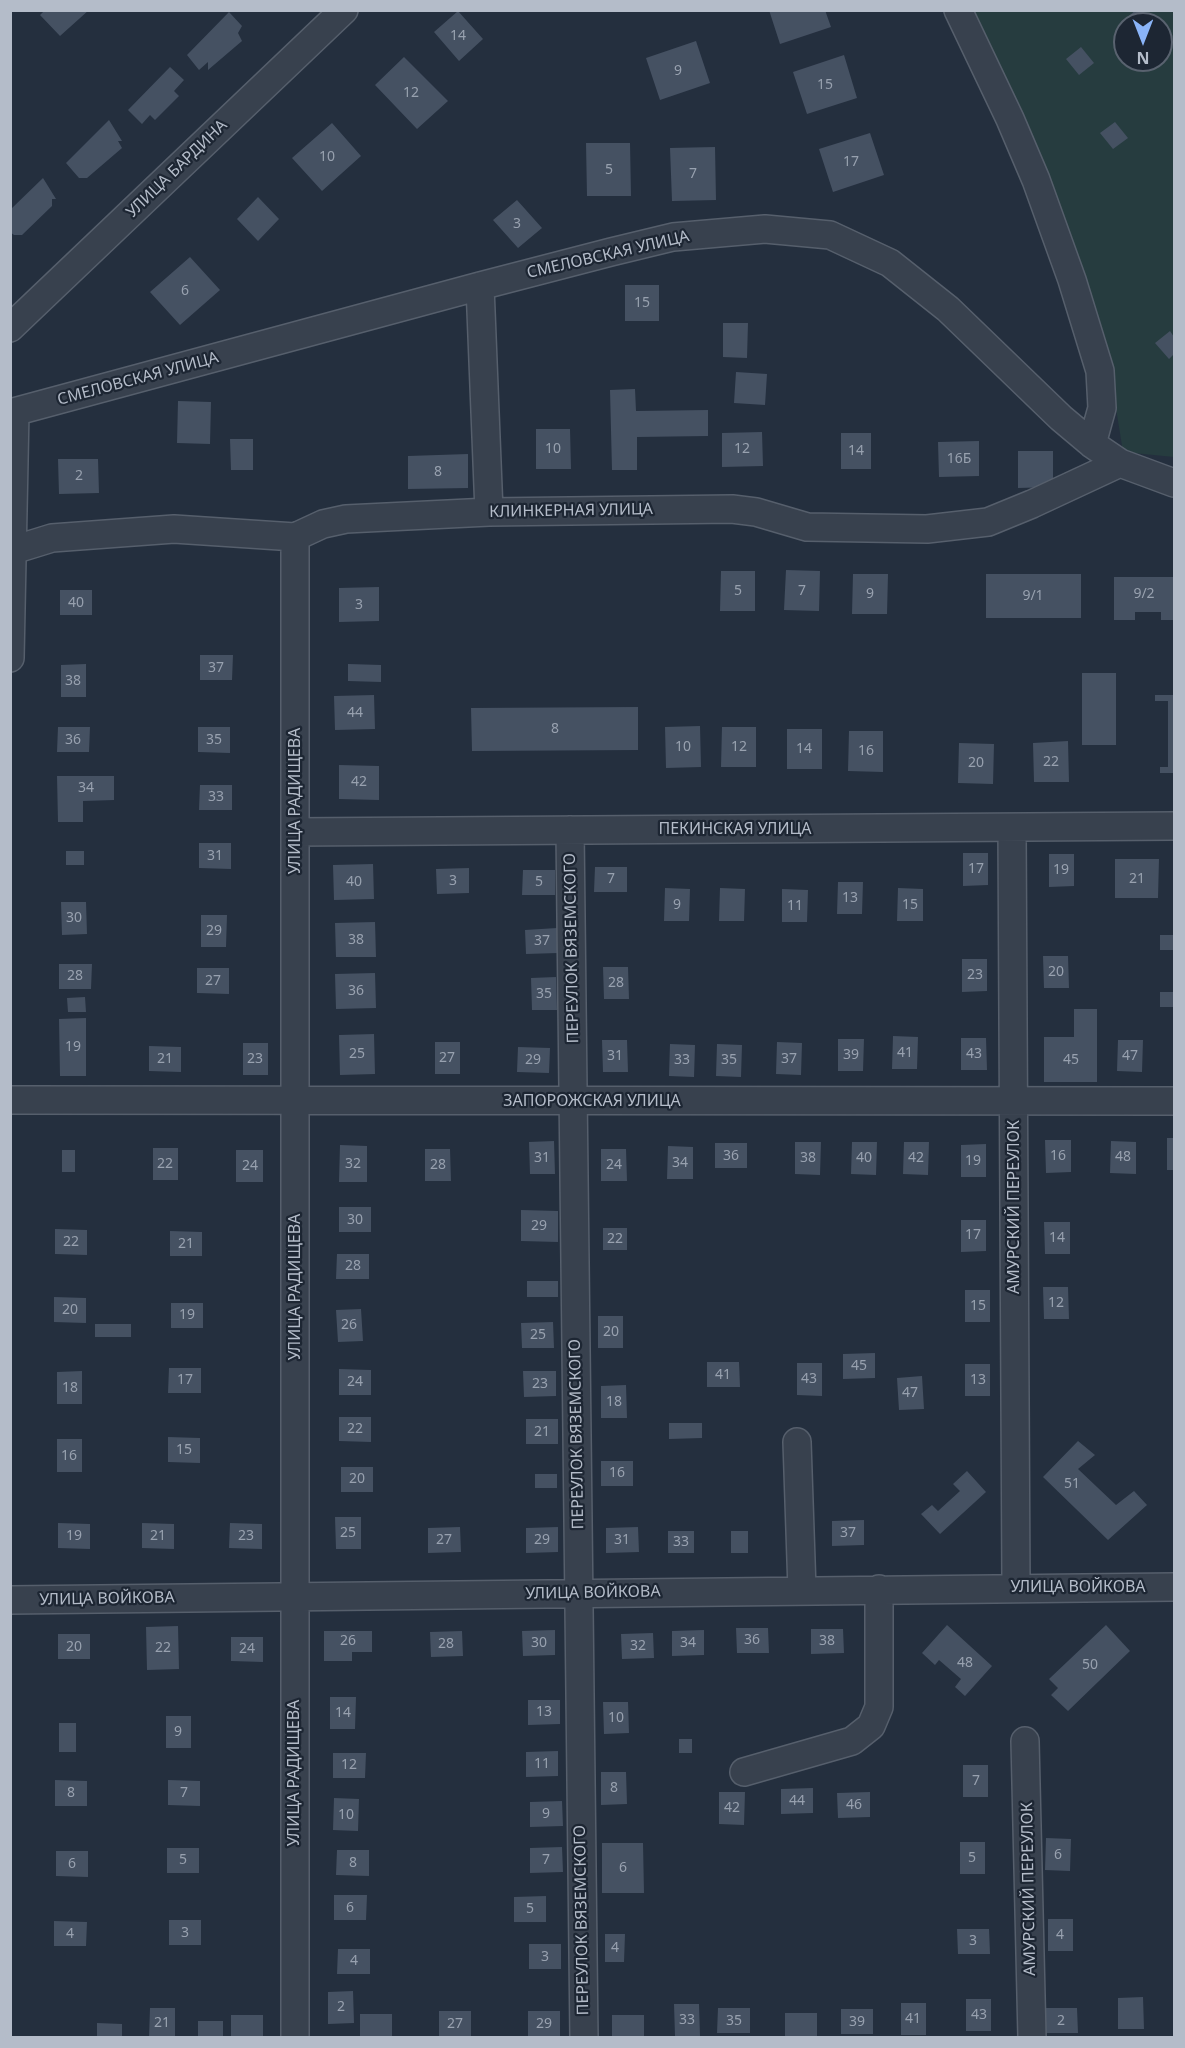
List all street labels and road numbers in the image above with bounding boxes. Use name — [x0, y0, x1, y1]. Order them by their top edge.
street label: УЛИЦА БАРДИНА — [123, 116, 231, 222]
street label: СМЕЛОВСКАЯ УЛИЦА — [525, 227, 691, 283]
street label: СМЕЛОВСКАЯ УЛИЦА — [55, 348, 221, 410]
street label: КЛИНКЕРНАЯ УЛИЦА — [489, 500, 653, 522]
street label: УЛИЦА РАДИЩЕВА — [285, 728, 305, 874]
street label: ПЕКИНСКАЯ УЛИЦА — [658, 819, 812, 839]
street label: ПЕРЕУЛОК ВЯЗЕМСКОГО — [561, 853, 583, 1043]
street label: ЗАПОРОЖСКАЯ УЛИЦА — [503, 1091, 681, 1111]
street label: АМУРСКИЙ ПЕРЕУЛОК — [1004, 1120, 1024, 1294]
street label: УЛИЦА РАДИЩЕВА — [285, 1214, 305, 1360]
street label: ПЕРЕУЛОК ВЯЗЕМСКОГО — [566, 1339, 588, 1529]
street label: УЛИЦА ВОЙКОВА — [1010, 1577, 1146, 1597]
street label: УЛИЦА ВОЙКОВА — [525, 1582, 661, 1604]
street label: УЛИЦА ВОЙКОВА — [39, 1588, 175, 1610]
street label: УЛИЦА РАДИЩЕВА — [284, 1700, 304, 1846]
street label: АМУРСКИЙ ПЕРЕУЛОК — [1018, 1802, 1040, 1976]
street label: ПЕРЕУЛОК ВЯЗЕМСКОГО — [571, 1825, 593, 2015]

